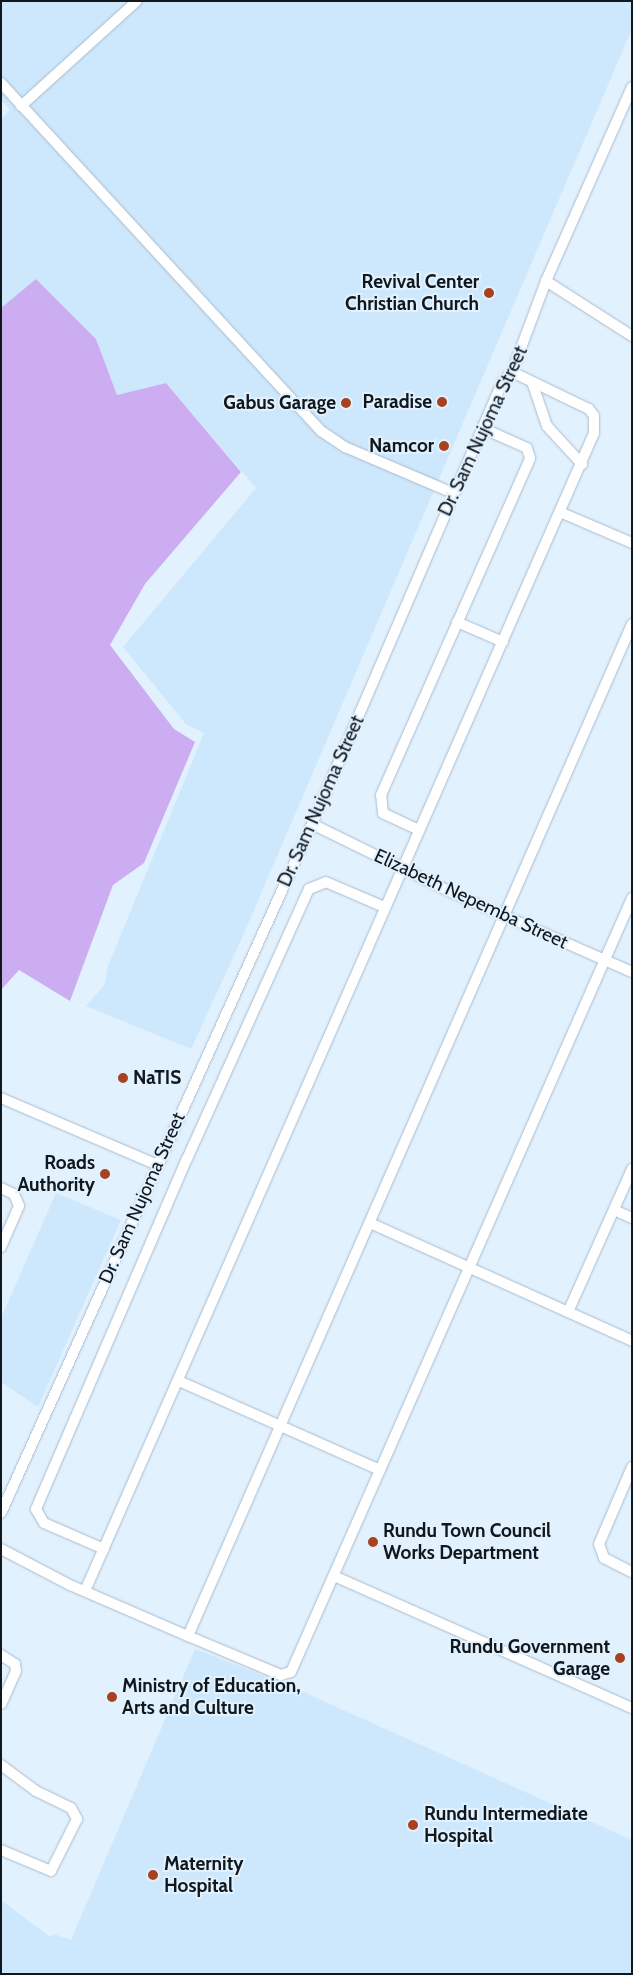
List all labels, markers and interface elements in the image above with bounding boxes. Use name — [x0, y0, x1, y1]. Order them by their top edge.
place label: Revival Center Christian Church — [345, 271, 479, 315]
marker: Revival Center Christian Church — [483, 287, 495, 299]
street label: Dr. Sam Nujoma Street — [434, 342, 532, 520]
place label: Paradise — [363, 391, 432, 413]
place label: Gabus Garage — [223, 392, 336, 414]
marker: Paradise — [436, 396, 448, 408]
marker: Gabus Garage — [340, 397, 352, 409]
place label: Namcor — [369, 435, 434, 457]
marker: Namcor — [438, 440, 450, 452]
street label: Dr. Sam Nujoma Street — [273, 712, 369, 890]
street label: Elizabeth Nepemba Street — [371, 844, 571, 954]
place label: NaTIS — [133, 1067, 181, 1089]
marker: NaTIS — [117, 1072, 129, 1084]
street label: Dr. Sam Nujoma Street — [94, 1109, 190, 1287]
place label: Roads Authority — [18, 1152, 95, 1196]
marker: Roads Authority — [99, 1168, 111, 1180]
place label: Rundu Town Council Works Department — [383, 1520, 551, 1564]
marker: Rundu Town Council Works Department — [367, 1536, 379, 1548]
place label: Rundu Government Garage — [450, 1636, 610, 1680]
marker: Rundu Government Garage — [614, 1652, 626, 1664]
place label: Ministry of Education, Arts and Culture — [122, 1675, 301, 1719]
marker: Ministry of Education, Arts and Culture — [106, 1691, 118, 1703]
place label: Rundu Intermediate Hospital — [424, 1803, 588, 1847]
marker: Rundu Intermediate Hospital — [406, 1818, 420, 1832]
place label: Maternity Hospital — [164, 1853, 243, 1897]
marker: Maternity Hospital — [146, 1868, 160, 1882]

